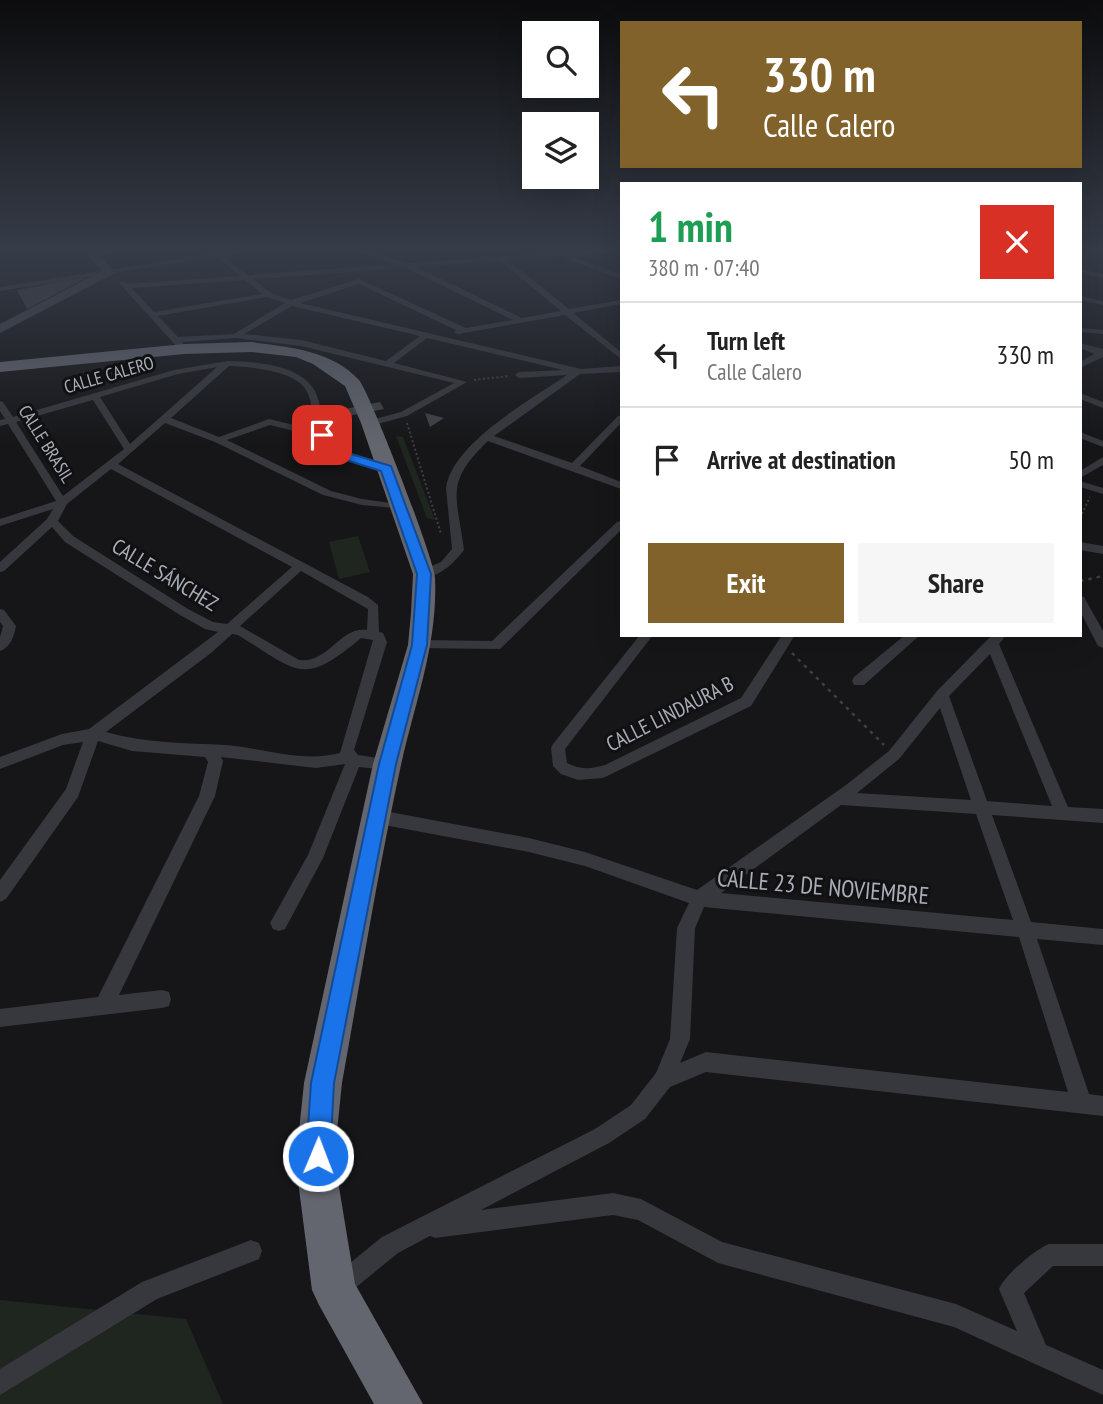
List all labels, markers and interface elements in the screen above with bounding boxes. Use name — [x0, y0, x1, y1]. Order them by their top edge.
map controls — [522, 21, 599, 189]
button: search — [522, 21, 599, 98]
text: 330 m — [763, 42, 876, 106]
icon: left — [648, 49, 739, 140]
text: Calle Calero — [763, 104, 895, 146]
button: layers — [522, 112, 599, 189]
text: 1 min — [648, 199, 733, 254]
button: close — [980, 205, 1054, 279]
text: 380 m · 07:40 — [648, 253, 760, 282]
text: Turn left — [707, 324, 785, 357]
icon: left — [648, 336, 686, 374]
text: 330 m — [996, 338, 1054, 371]
street label: CALLE CALERO — [61, 351, 157, 398]
text: Calle Calero — [707, 357, 802, 386]
street label: CALLE BRASIL — [14, 401, 80, 487]
pin — [292, 405, 352, 465]
icon: arrive — [303, 416, 341, 454]
icon: arrive — [648, 441, 686, 479]
text: Arrive at destination — [707, 443, 896, 476]
text: 50 m — [1008, 443, 1054, 476]
street label: CALLE SÁNCHEZ — [107, 532, 223, 617]
button: Exit — [648, 543, 844, 623]
button: Share — [858, 543, 1054, 623]
street label: CALLE LINDAURA B — [602, 670, 738, 757]
street label: CALLE 23 DE NOVIEMBRE — [716, 862, 930, 911]
position arrow — [281, 1119, 355, 1193]

